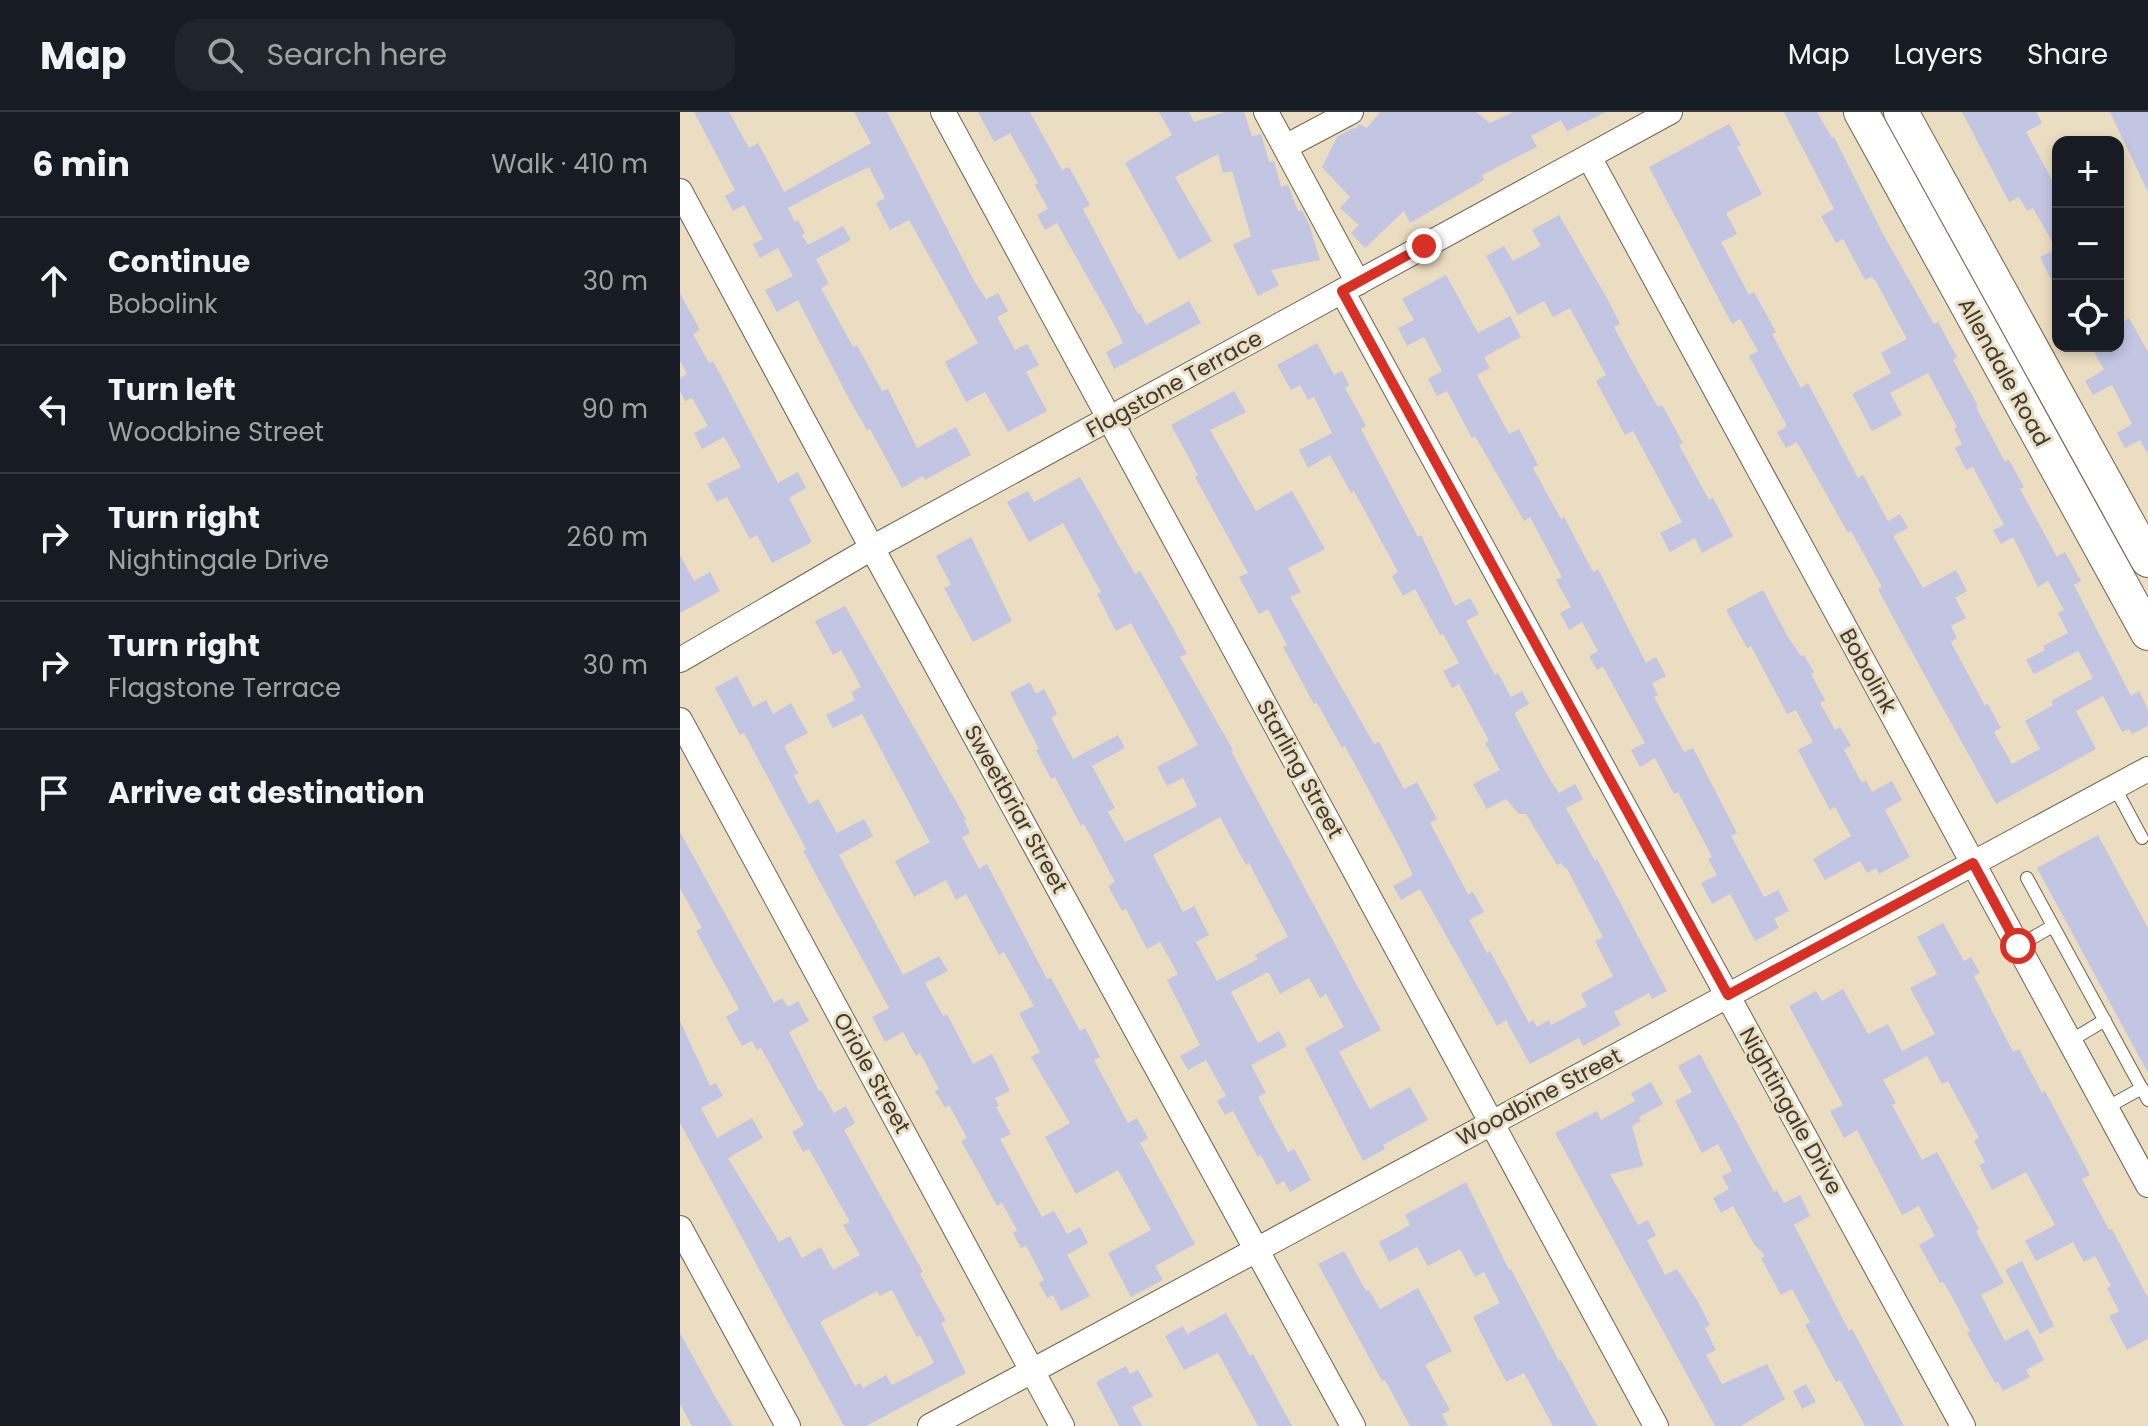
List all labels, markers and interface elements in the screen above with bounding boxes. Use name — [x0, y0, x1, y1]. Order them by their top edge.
search box — [175, 19, 735, 91]
text: Map — [40, 29, 127, 82]
icon: search — [203, 33, 247, 77]
text: Search here — [267, 33, 447, 76]
text: Map — [1788, 35, 1850, 74]
text: Layers — [1894, 35, 1983, 74]
text: Share — [2027, 35, 2108, 74]
map controls — [2052, 136, 2124, 352]
button: + — [2052, 136, 2124, 208]
text: 6 min — [32, 140, 130, 188]
text: Walk · 410 m — [491, 146, 648, 182]
button: − — [2052, 208, 2124, 280]
route end — [1406, 228, 1442, 264]
text: Continue — [108, 240, 250, 283]
icon: ahead — [32, 259, 76, 303]
text: 30 m — [583, 263, 648, 299]
button: locate — [2052, 280, 2124, 352]
text: Bobolink — [108, 286, 218, 322]
street label: Allendale Road — [1950, 292, 2058, 452]
street label: Flagstone Terrace — [1080, 323, 1268, 445]
text: Turn left — [108, 368, 236, 411]
icon: left — [32, 387, 76, 431]
text: 90 m — [582, 391, 648, 427]
text: Woodbine Street — [108, 414, 324, 450]
text: Turn right — [108, 496, 260, 539]
icon: right — [32, 515, 76, 559]
text: 260 m — [566, 519, 648, 555]
text: Nightingale Drive — [108, 542, 329, 578]
street label: Bobolink — [1832, 623, 1904, 720]
text: Turn right — [108, 624, 260, 667]
icon: right — [32, 643, 76, 687]
text: 30 m — [583, 647, 648, 683]
text: Flagstone Terrace — [108, 670, 341, 706]
street label: Starling Street — [1249, 694, 1351, 844]
street label: Sweetbriar Street — [957, 719, 1075, 899]
icon: arrive — [32, 771, 76, 815]
text: Arrive at destination — [108, 771, 425, 814]
route start — [2000, 928, 2036, 964]
street label: Oriole Street — [826, 1007, 918, 1139]
street label: Nightingale Drive — [1732, 1022, 1850, 1200]
street label: Woodbine Street — [1451, 1040, 1627, 1154]

